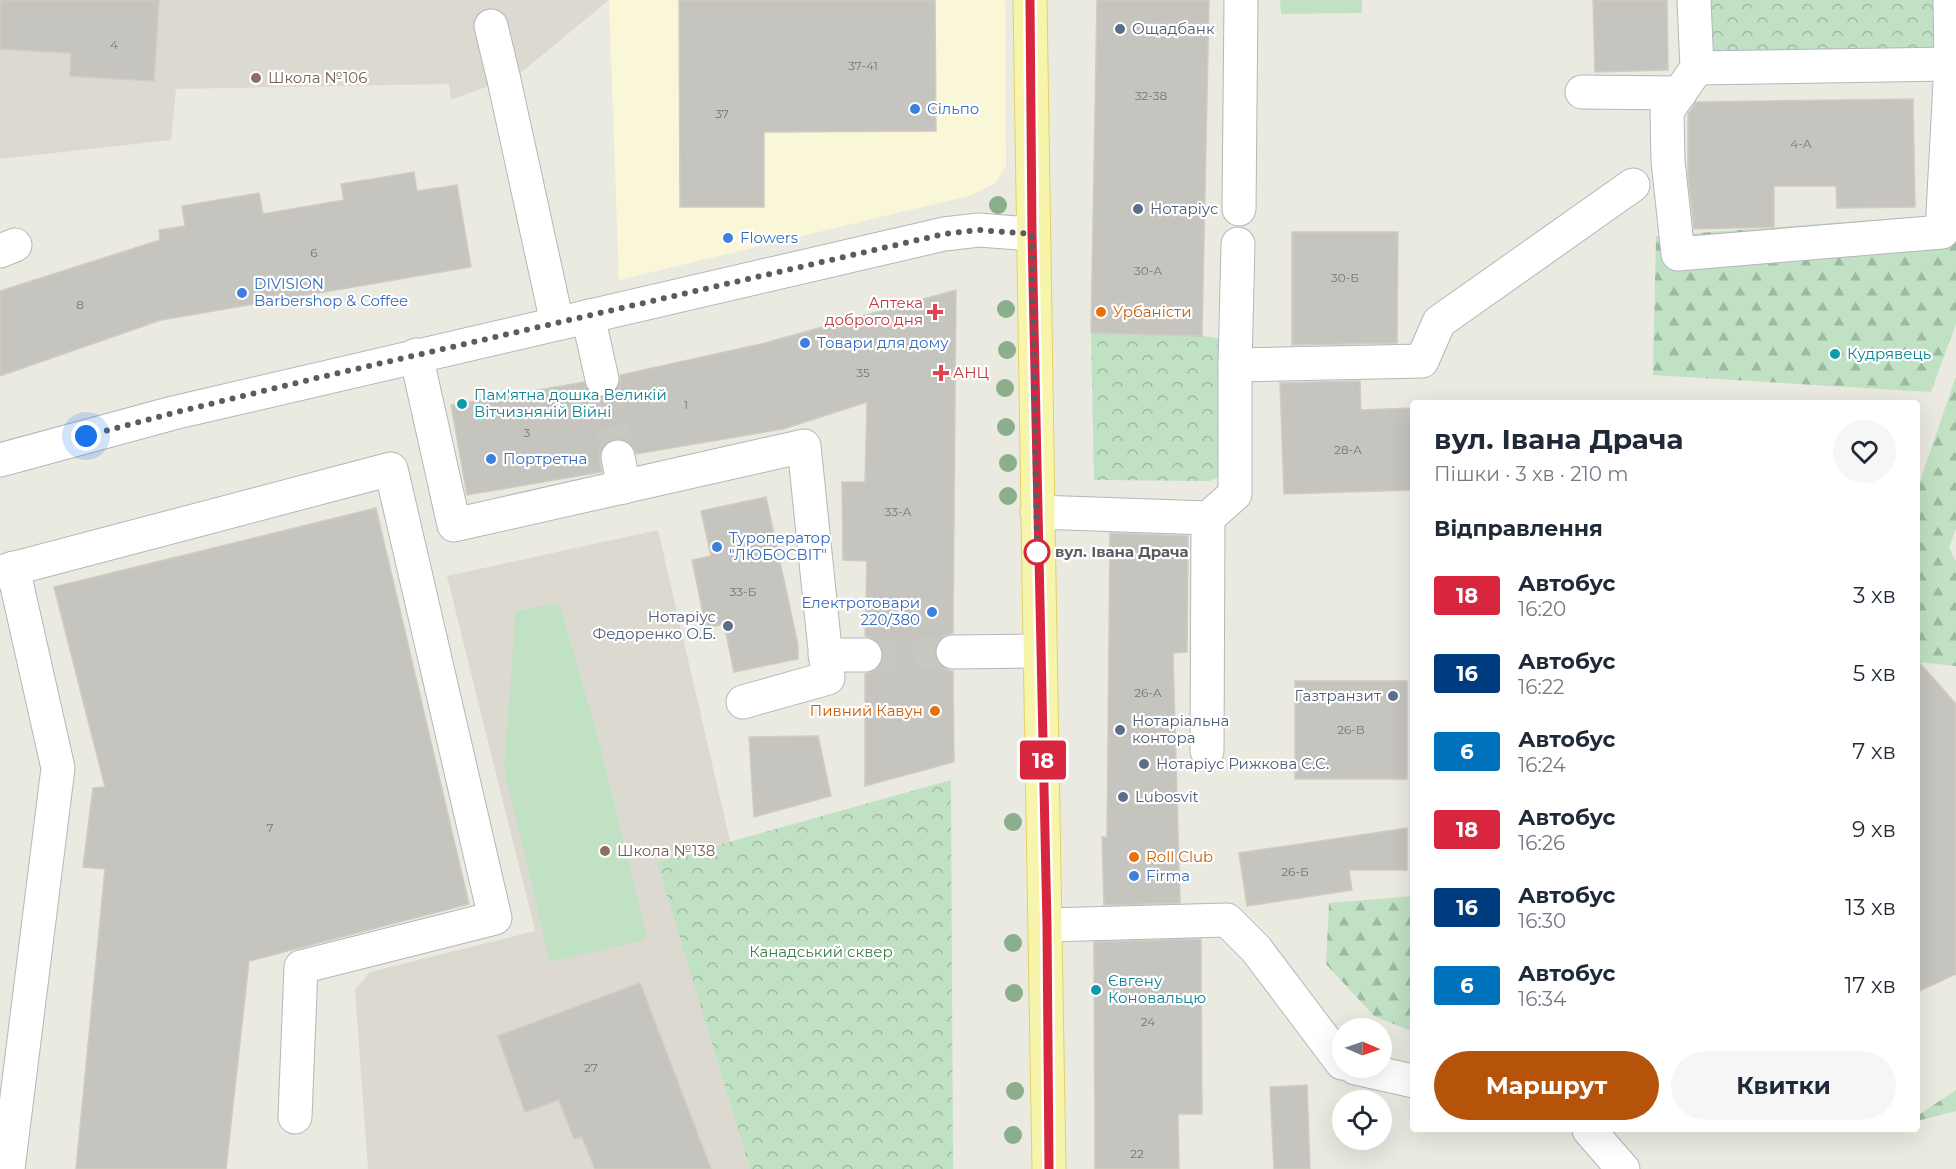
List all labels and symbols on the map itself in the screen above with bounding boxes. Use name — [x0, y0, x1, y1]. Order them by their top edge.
place label: Ощадбанк — [1132, 19, 1215, 38]
marker: Ощадбанк — [1113, 22, 1127, 36]
house number: 4 — [110, 37, 118, 52]
house number: 37-41 — [848, 58, 878, 73]
place label: Школа №106 — [268, 68, 367, 87]
marker: Школа №106 — [249, 71, 263, 85]
house number: 32-38 — [1135, 88, 1167, 103]
place label: Сільпо — [927, 99, 979, 118]
marker: Сільпо — [908, 102, 922, 116]
house number: 37 — [715, 106, 729, 121]
house number: 4-А — [1790, 136, 1812, 151]
place label: Нотаріус — [1150, 199, 1218, 218]
marker: Нотаріус — [1131, 202, 1145, 216]
place label: Flowers — [740, 228, 798, 247]
marker: Flowers — [721, 231, 735, 245]
house number: 6 — [310, 245, 318, 260]
house number: 30-А — [1134, 263, 1162, 278]
house number: 30-Б — [1331, 270, 1359, 285]
place label: DIVISION Barbershop & Coffee — [254, 274, 408, 310]
marker: DIVISION Barbershop & Coffee — [235, 286, 249, 300]
place label: Аптека доброго дня — [825, 293, 923, 329]
house number: 8 — [76, 297, 84, 312]
place label: Урбаністи — [1113, 302, 1191, 321]
marker: Аптека доброго дня — [928, 305, 942, 319]
marker: Урбаністи — [1094, 305, 1108, 319]
place label: Товари для дому — [817, 333, 949, 352]
marker: Товари для дому — [798, 336, 812, 350]
place label: Кудрявець — [1847, 344, 1931, 363]
marker: Кудрявець — [1828, 347, 1842, 361]
place label: АНЦ — [953, 363, 989, 382]
house number: 35 — [856, 365, 870, 380]
marker: АНЦ — [934, 366, 948, 380]
place label: Пам'ятна дошка Великій Вітчизняній Війні — [474, 385, 667, 421]
marker: Пам'ятна дошка Великій Вітчизняній Війні — [455, 397, 469, 411]
house number: 1 — [684, 397, 688, 412]
your location — [71, 421, 101, 451]
house number: 3 — [524, 425, 531, 440]
house number: 28-А — [1334, 442, 1362, 457]
place label: Портретна — [503, 449, 587, 468]
marker: Портретна — [484, 452, 498, 466]
house number: 33-А — [885, 504, 911, 519]
place label: Туроператор "ЛЮБОСВІТ" — [729, 528, 830, 564]
marker: вул. Івана Драча — [1024, 539, 1050, 565]
marker: Туроператор "ЛЮБОСВІТ" — [710, 540, 724, 554]
place label: вул. Івана Драча — [1055, 542, 1189, 561]
house number: 33-Б — [730, 584, 757, 599]
place label: Електротовари 220/380 — [801, 593, 920, 629]
marker: Електротовари 220/380 — [925, 605, 939, 619]
place label: Нотаріус Федоренко О.Б. — [593, 607, 716, 643]
marker: Нотаріус Федоренко О.Б. — [721, 619, 735, 633]
house number: 26-А — [1134, 685, 1162, 700]
place label: Газтранзит — [1294, 686, 1382, 705]
marker: Газтранзит — [1386, 689, 1400, 703]
place label: Пивний Кавун — [810, 701, 923, 720]
marker: Пивний Кавун — [928, 704, 942, 718]
place label: Нотаріальна контора — [1132, 711, 1229, 747]
house number: 26-В — [1337, 722, 1365, 737]
marker: Нотаріальна контора — [1113, 723, 1127, 737]
line badge: 18 — [1016, 740, 1070, 780]
place label: Нотаріус Рижкова С.С. — [1156, 754, 1329, 773]
marker: Нотаріус Рижкова С.С. — [1137, 757, 1151, 771]
place label: Lubosvit — [1135, 787, 1199, 806]
marker: Lubosvit — [1116, 790, 1130, 804]
house number: 7 — [266, 820, 274, 835]
place label: Школа №138 — [617, 841, 715, 860]
marker: Школа №138 — [598, 844, 612, 858]
place label: Roll Club — [1146, 847, 1213, 866]
marker: Roll Club — [1127, 850, 1141, 864]
house number: 26-Б — [1281, 864, 1309, 879]
place label: Firma — [1146, 866, 1190, 885]
marker: Firma — [1127, 869, 1141, 883]
park label: Канадський сквер — [749, 942, 893, 961]
place label: Євгену Коновальцю — [1108, 971, 1206, 1007]
marker: Євгену Коновальцю — [1089, 983, 1103, 997]
house number: 24 — [1141, 1014, 1155, 1029]
north arrow — [1332, 1018, 1392, 1078]
house number: 27 — [584, 1060, 598, 1075]
house number: 22 — [1130, 1146, 1144, 1161]

